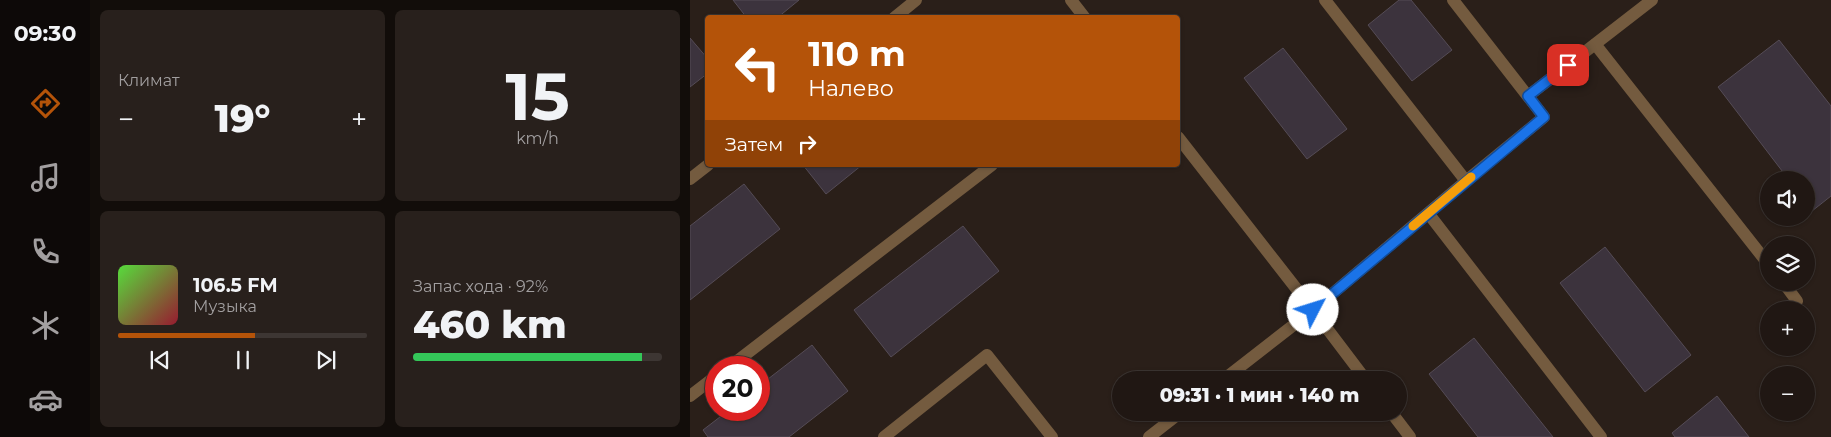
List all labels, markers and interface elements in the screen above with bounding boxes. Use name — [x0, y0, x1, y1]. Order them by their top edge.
text: 09:30 — [14, 20, 76, 47]
text: 110 m — [808, 32, 906, 75]
icon: left — [725, 35, 790, 100]
pin — [1547, 44, 1589, 86]
icon: arrive — [1554, 51, 1582, 79]
text: 15 — [505, 57, 570, 136]
text: Климат — [118, 71, 180, 90]
text: Налево — [808, 75, 894, 102]
icon: directions — [28, 86, 63, 121]
text: 19° — [215, 95, 270, 142]
text: − — [118, 102, 134, 136]
text: + — [351, 102, 367, 136]
text: km/h — [516, 129, 559, 148]
icon: right — [793, 130, 821, 158]
text: Затем — [725, 133, 783, 156]
icon: music — [28, 160, 63, 195]
map controls — [1760, 171, 1815, 421]
button: sound — [1760, 171, 1815, 226]
icon: phone — [28, 234, 63, 269]
button: layers — [1760, 236, 1815, 291]
text: 106.5 FM — [193, 274, 278, 297]
text: Запас хода · 92% — [413, 277, 548, 296]
position arrow — [1286, 283, 1338, 335]
text: Музыка — [193, 297, 257, 316]
text: 460 km — [413, 301, 567, 348]
button: + — [1760, 301, 1815, 356]
icon: climate — [28, 308, 63, 343]
icon: previous — [146, 346, 174, 374]
icon: pause — [229, 346, 257, 374]
icon: next — [312, 346, 340, 374]
speed limit sign: 20 — [705, 356, 770, 421]
button: − — [1760, 366, 1815, 421]
icon: car — [28, 382, 63, 417]
text: 09:31 · 1 мин · 140 m — [1160, 384, 1359, 407]

